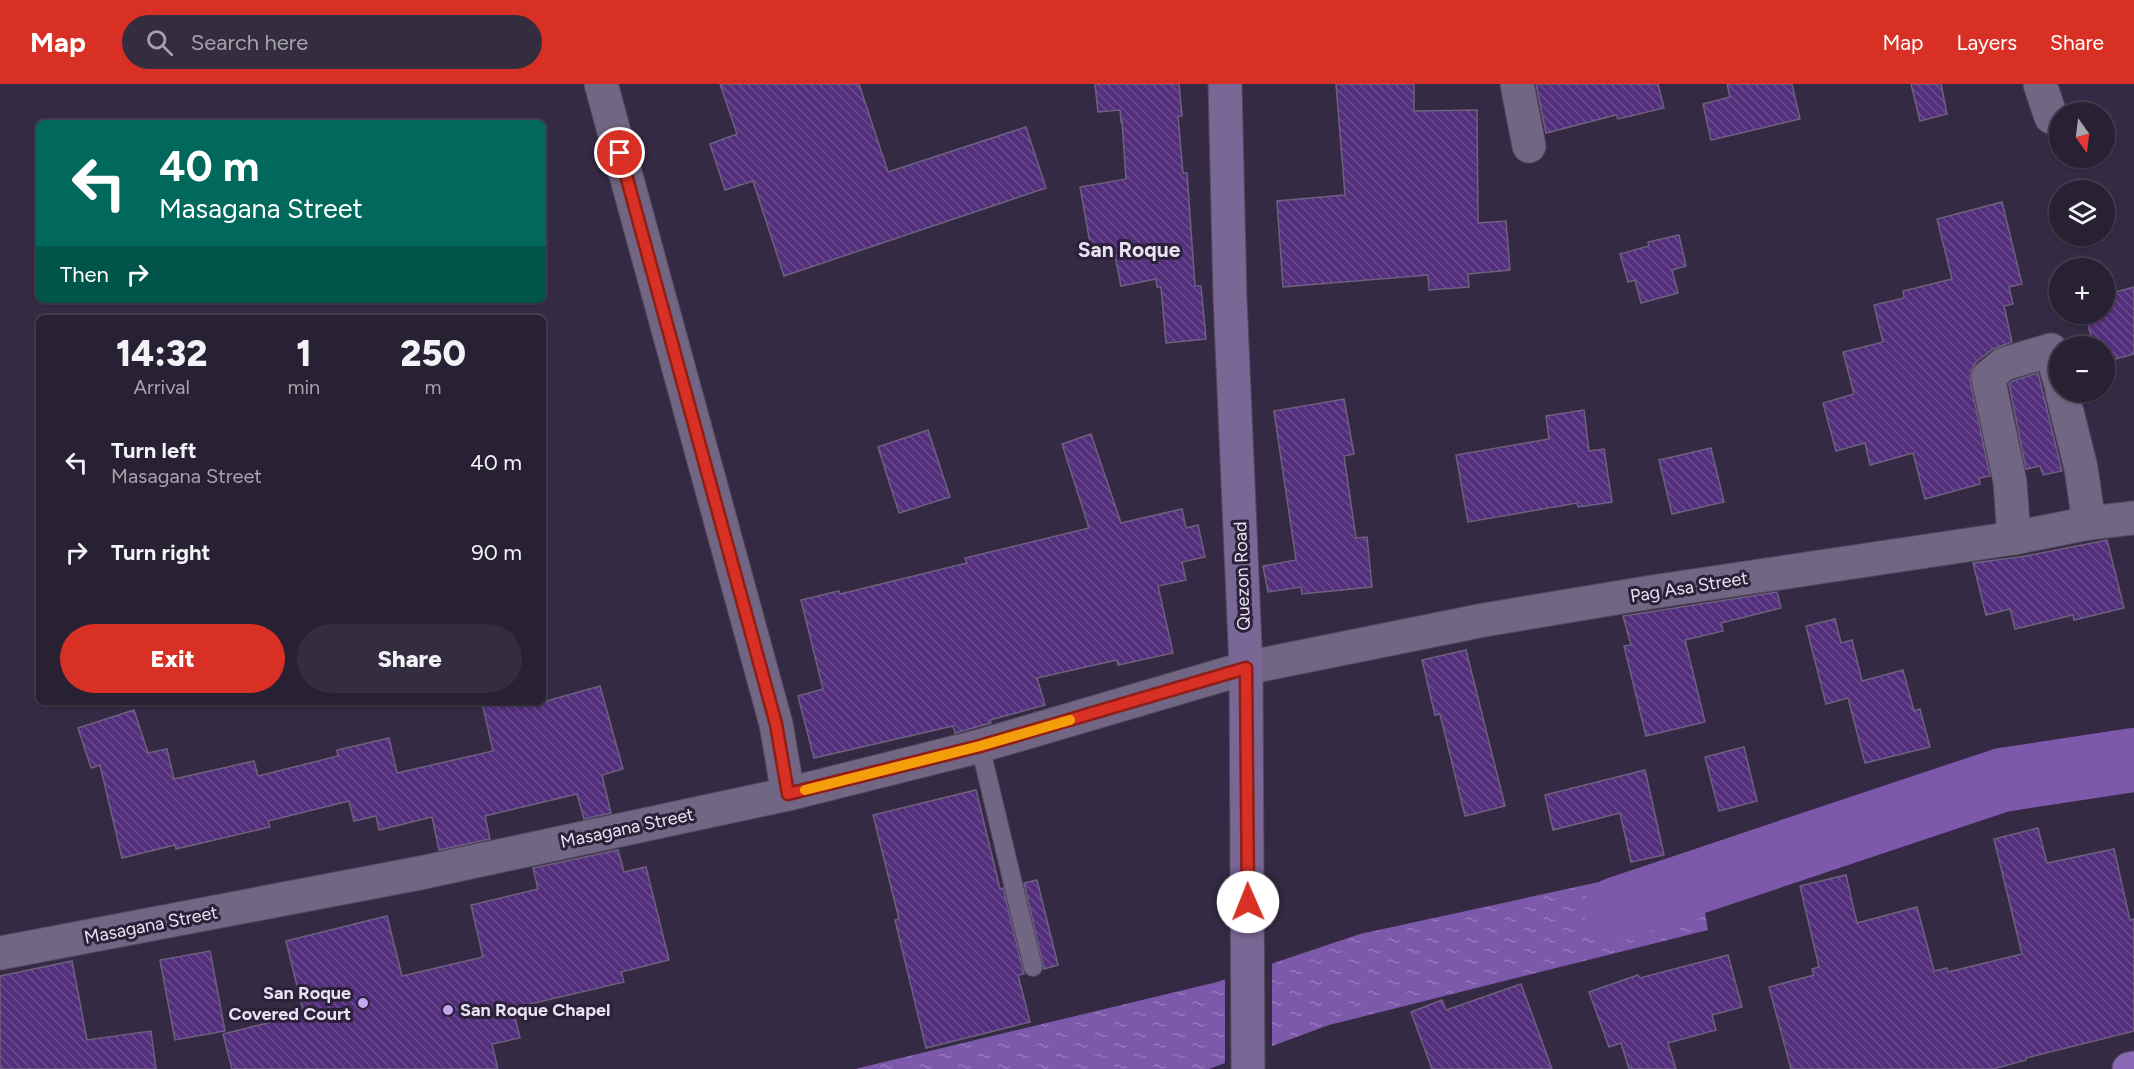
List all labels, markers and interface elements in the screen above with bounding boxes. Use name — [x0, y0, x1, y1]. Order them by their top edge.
search box — [122, 15, 542, 69]
text: Map — [30, 25, 86, 59]
icon: search — [143, 26, 176, 59]
text: Search here — [191, 29, 308, 56]
text: Map — [1883, 30, 1923, 55]
text: Layers — [1956, 30, 2017, 55]
text: Share — [2050, 30, 2104, 55]
north arrow — [2049, 102, 2115, 168]
map controls — [2049, 102, 2115, 402]
pin — [594, 127, 645, 178]
icon: arrive — [603, 136, 636, 169]
text: 40 m — [159, 141, 259, 192]
icon: left — [60, 144, 138, 222]
button: layers — [2049, 180, 2115, 246]
text: Masagana Street — [159, 192, 363, 225]
district label: San Roque — [1078, 237, 1181, 262]
icon: right — [121, 258, 154, 291]
button: + — [2049, 258, 2115, 324]
text: Then — [60, 261, 109, 288]
text: 14:32 — [116, 332, 207, 375]
text: 1 — [296, 332, 312, 375]
text: 250 — [400, 332, 466, 375]
button: − — [2049, 336, 2115, 402]
text: Arrival — [133, 375, 190, 399]
text: min — [287, 375, 320, 399]
text: m — [425, 375, 442, 399]
text: Turn left — [111, 437, 197, 464]
icon: left — [60, 446, 93, 479]
text: 40 m — [470, 449, 522, 476]
text: Masagana Street — [111, 464, 262, 488]
street label: Quezon Road — [1229, 521, 1255, 631]
icon: right — [60, 536, 93, 569]
text: Turn right — [111, 539, 210, 566]
text: 90 m — [471, 539, 522, 566]
street label: Pag Asa Street — [1628, 567, 1750, 607]
button: Exit — [60, 624, 285, 693]
button: Share — [297, 624, 522, 693]
street label: Masagana Street — [558, 803, 696, 853]
position arrow — [1216, 870, 1280, 934]
street label: Masagana Street — [82, 901, 220, 949]
place label: San Roque Covered Court — [229, 982, 351, 1025]
marker: San Roque Covered Court — [356, 996, 370, 1010]
place label: San Roque Chapel — [460, 999, 610, 1021]
marker: San Roque Chapel — [441, 1003, 455, 1017]

